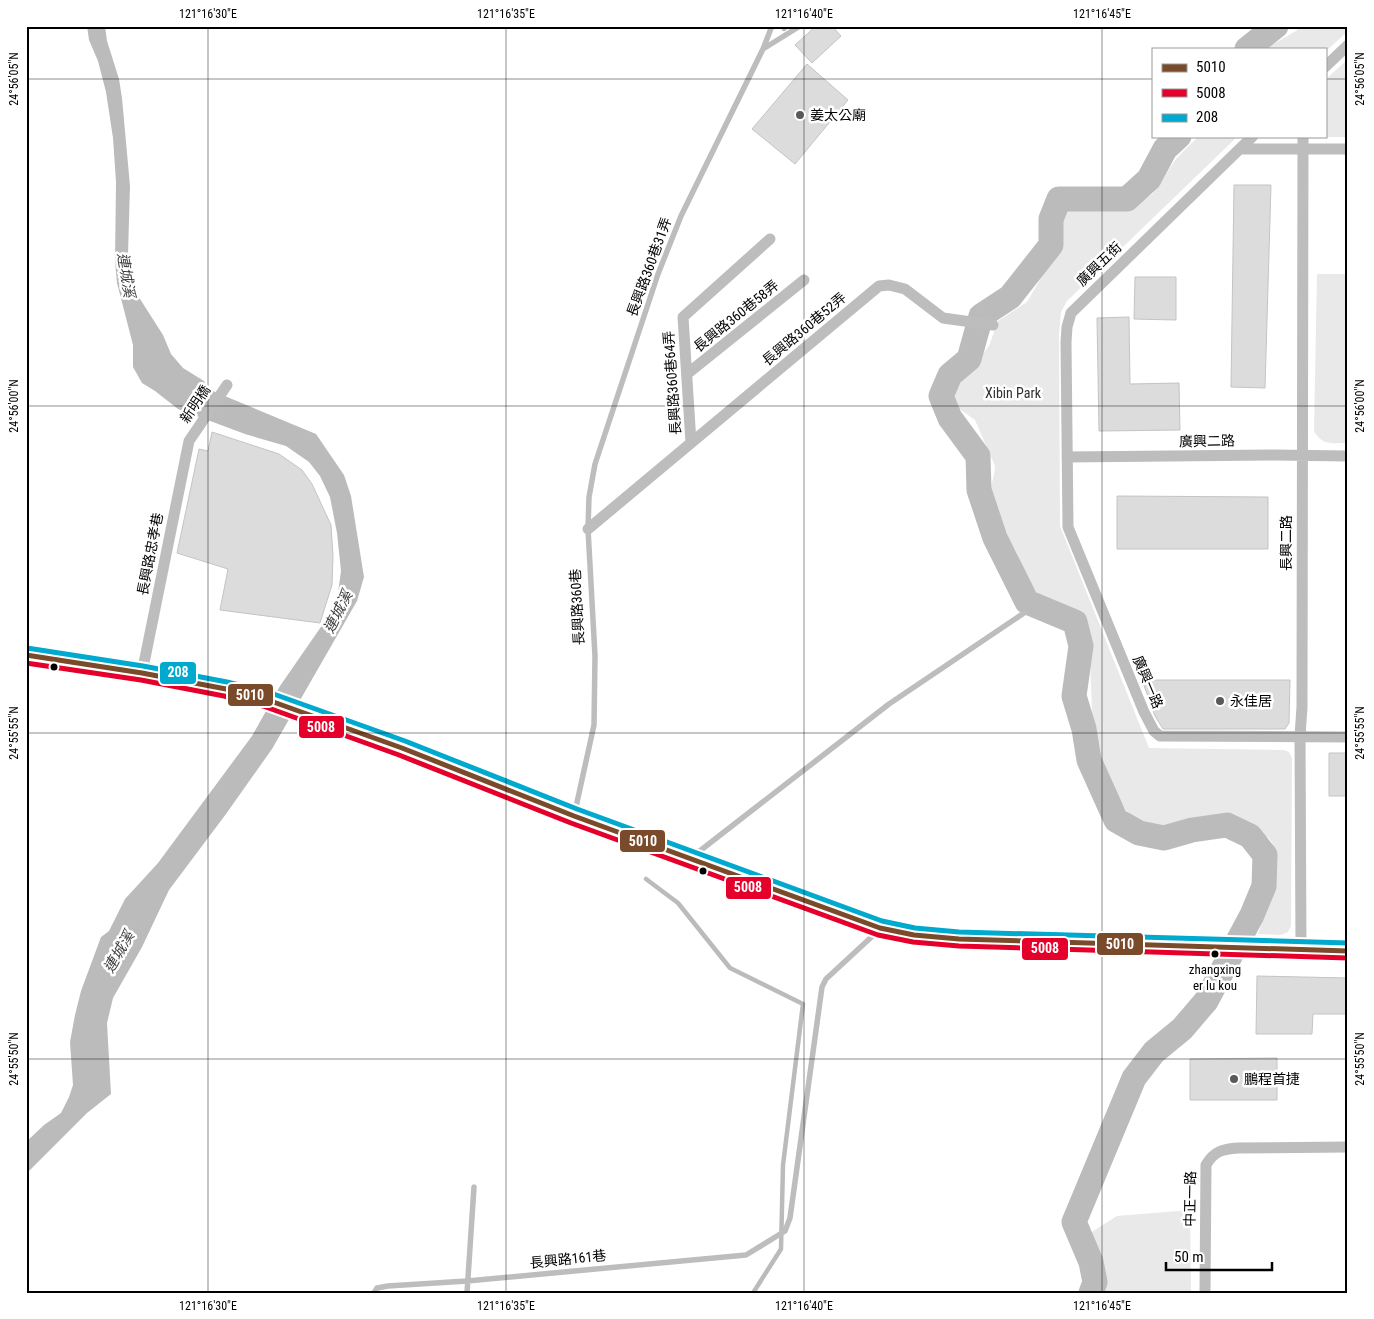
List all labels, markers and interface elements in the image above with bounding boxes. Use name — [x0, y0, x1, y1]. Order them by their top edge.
text: 121°16'30"E — [179, 7, 237, 21]
text: 121°16'35"E — [477, 7, 535, 21]
text: 121°16'40"E — [775, 7, 833, 21]
text: 121°16'45"E — [1073, 7, 1131, 21]
legend — [1152, 48, 1326, 138]
text: 24°56'05"N — [7, 52, 21, 106]
text: 24°56'05"N — [1353, 52, 1367, 106]
text: 5010 — [1196, 58, 1226, 76]
text: 5008 — [1196, 84, 1226, 102]
place label: 姜太公廟 — [810, 107, 866, 123]
text: 208 — [1196, 108, 1218, 126]
marker: 姜太公廟 — [794, 109, 806, 121]
street label: 長興路360巷31弄 — [624, 215, 674, 319]
street label: 廣興五街 — [1073, 239, 1125, 289]
water label: 連城溪 — [114, 251, 139, 301]
street label: 長興路360巷58弄 — [690, 277, 782, 355]
street label: 長興路360巷52弄 — [759, 289, 849, 369]
street label: 長興路360巷64弄 — [660, 330, 684, 436]
text: 24°56'00"N — [7, 379, 21, 433]
text: 24°56'00"N — [1353, 379, 1367, 433]
street label: 新明橋 — [177, 382, 213, 426]
park label: Xibin Park — [985, 385, 1042, 401]
street label: 廣興二路 — [1179, 433, 1235, 449]
street label: 長興路忠孝巷 — [134, 511, 166, 597]
street label: 長興二路 — [1278, 515, 1294, 571]
street label: 長興路360巷 — [567, 568, 587, 646]
water label: 連城溪 — [320, 586, 357, 636]
street label: 廣興一路 — [1130, 653, 1166, 711]
line badge: 208 — [159, 661, 197, 685]
unlabelled marker — [49, 662, 59, 672]
text: 208 — [167, 664, 189, 680]
line badge: 5010 — [227, 683, 274, 707]
text: 5010 — [236, 687, 264, 703]
place label: 永佳居 — [1230, 693, 1272, 709]
marker: 永佳居 — [1214, 695, 1226, 707]
text: 24°55'55"N — [7, 706, 21, 760]
text: 24°55'55"N — [1353, 706, 1367, 760]
line badge: 5008 — [298, 715, 345, 739]
text: 5008 — [307, 719, 335, 735]
line badge: 5010 — [619, 829, 666, 853]
text: 5010 — [629, 833, 657, 849]
unlabelled marker — [698, 866, 708, 876]
line badge: 5008 — [725, 876, 772, 900]
text: 5008 — [734, 879, 762, 895]
water label: 連城溪 — [100, 926, 139, 976]
line badge: 5010 — [1096, 932, 1144, 956]
text: 5010 — [1106, 936, 1134, 952]
line badge: 5008 — [1021, 937, 1069, 961]
text: 5008 — [1031, 940, 1059, 956]
marker: zhangxing er lu kou — [1210, 949, 1220, 959]
place label: zhangxing er lu kou — [1189, 962, 1241, 993]
text: 24°55'50"N — [7, 1032, 21, 1086]
text: 24°55'50"N — [1353, 1032, 1367, 1086]
place label: 鵬程首捷 — [1244, 1071, 1300, 1087]
marker: 鵬程首捷 — [1228, 1073, 1240, 1085]
street label: 中正一路 — [1182, 1171, 1198, 1227]
scale bar — [1166, 1239, 1273, 1271]
street label: 長興路161巷 — [529, 1247, 607, 1271]
text: 50 m — [1174, 1248, 1204, 1266]
text: 121°16'30"E — [179, 1299, 237, 1313]
text: 121°16'35"E — [477, 1299, 535, 1313]
text: 121°16'40"E — [775, 1299, 833, 1313]
text: 121°16'45"E — [1073, 1299, 1131, 1313]

